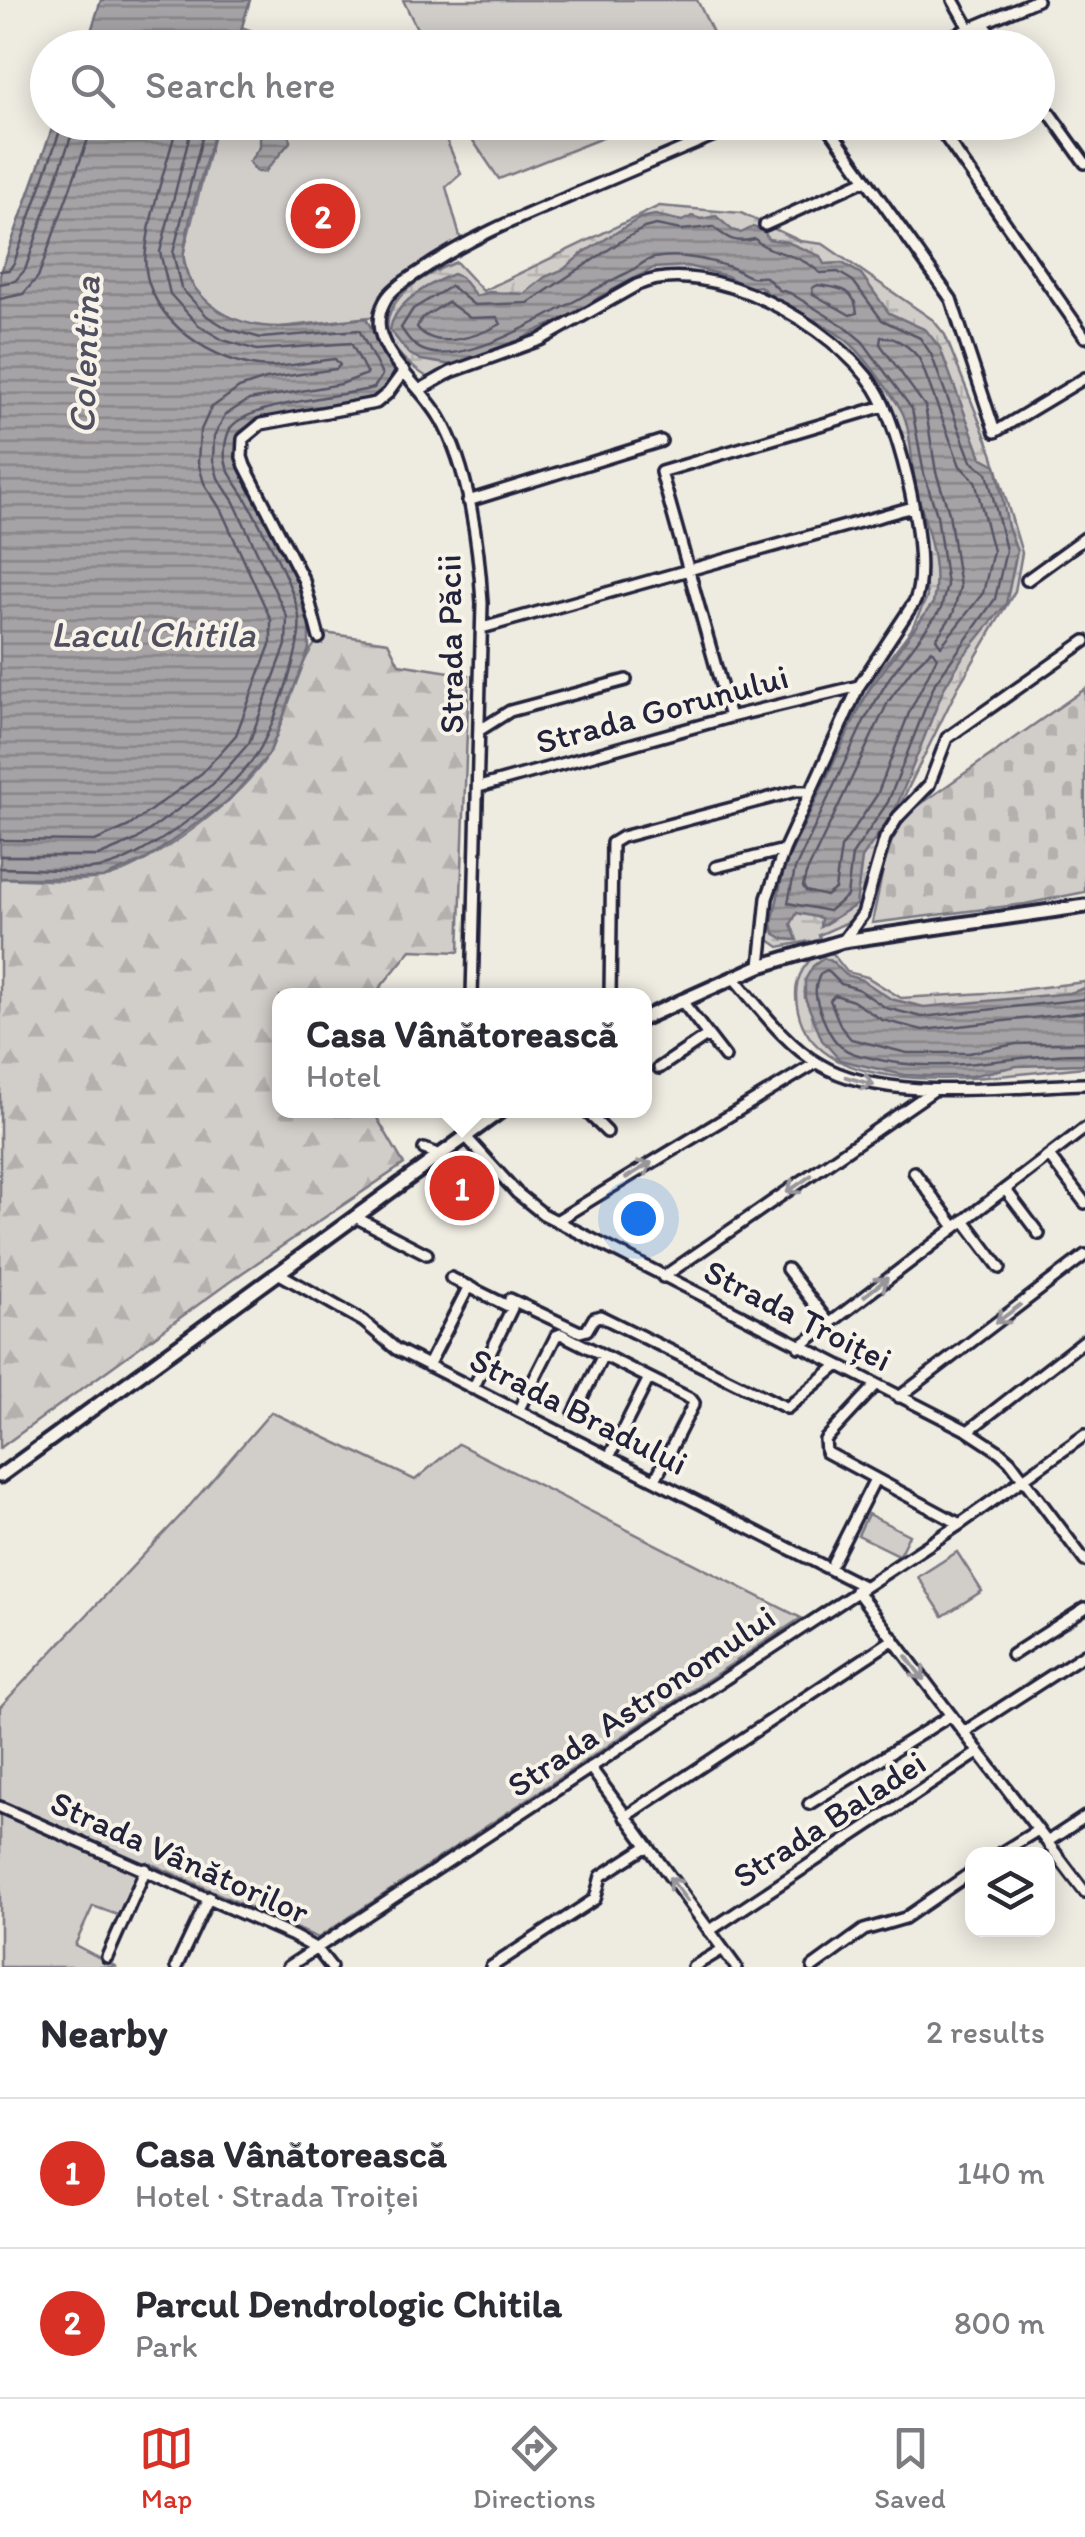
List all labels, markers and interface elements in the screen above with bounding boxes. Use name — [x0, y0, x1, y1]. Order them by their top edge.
search box — [30, 30, 1055, 140]
icon: search — [65, 58, 120, 113]
text: Search here — [145, 62, 336, 108]
pin: 2 — [290, 178, 356, 254]
water label: Colentina — [58, 275, 110, 435]
street label: Strada Păcii — [427, 554, 473, 734]
water label: Lacul Chitila — [51, 611, 257, 657]
street label: Strada Gorunului — [531, 655, 793, 763]
popup — [272, 988, 652, 1118]
text: Casa Vânătorească — [306, 1011, 618, 1057]
text: Hotel — [306, 1057, 381, 1095]
one-way arrow — [844, 1073, 875, 1091]
pin: 1 — [430, 1150, 494, 1226]
one-way arrow — [624, 1160, 653, 1180]
one-way arrow — [785, 1173, 813, 1194]
your location — [613, 1193, 664, 1244]
street label: Strada Troiței — [697, 1250, 899, 1380]
one-way arrow — [862, 1277, 889, 1298]
one-way arrow — [995, 1303, 1021, 1325]
street label: Strada Bradului — [463, 1338, 695, 1484]
street label: Strada Astronomului — [499, 1596, 783, 1806]
one-way arrow — [905, 1654, 926, 1681]
street label: Strada Baladei — [725, 1741, 933, 1897]
street label: Strada Vânătorilor — [44, 1781, 316, 1933]
map controls — [965, 1847, 1055, 1937]
button: layers — [965, 1847, 1055, 1937]
one-way arrow — [667, 1876, 688, 1903]
text: Nearby — [40, 2007, 167, 2058]
text: 2 results — [926, 2013, 1045, 2051]
text: Casa Vânătorească — [135, 2131, 447, 2177]
text: 1 — [65, 2154, 80, 2192]
text: 140 m — [957, 2154, 1045, 2192]
text: Hotel · Strada Troiței — [135, 2177, 419, 2215]
text: Parcul Dendrologic Chitila — [135, 2281, 562, 2327]
text: 2 — [64, 2304, 81, 2342]
text: 800 m — [954, 2304, 1045, 2342]
text: Park — [135, 2327, 198, 2365]
tab: Map — [139, 2421, 194, 2515]
tab: Directions — [473, 2421, 596, 2515]
tab: Saved — [874, 2421, 946, 2515]

